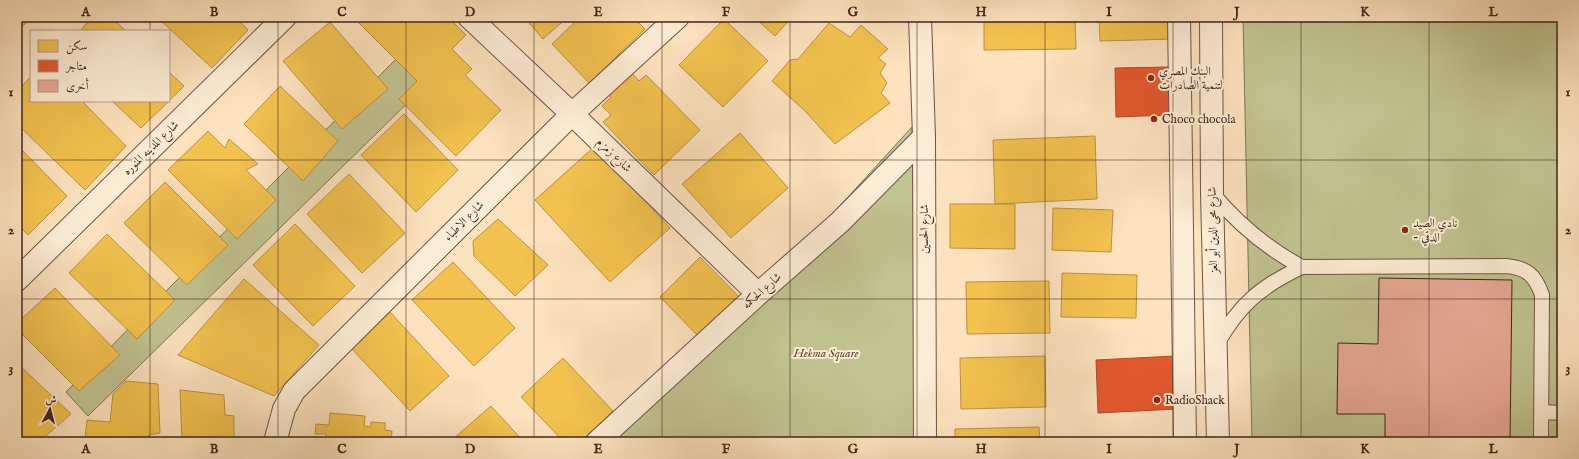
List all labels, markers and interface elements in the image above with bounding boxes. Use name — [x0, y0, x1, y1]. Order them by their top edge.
text: A — [81, 4, 92, 21]
text: B — [210, 4, 219, 21]
text: C — [337, 4, 347, 21]
text: D — [465, 4, 476, 21]
text: E — [593, 4, 603, 21]
text: F — [722, 4, 731, 21]
text: G — [848, 4, 859, 21]
text: H — [975, 4, 987, 21]
text: I — [1106, 4, 1112, 21]
text: J — [1232, 4, 1240, 21]
text: K — [1360, 4, 1370, 21]
text: L — [1487, 4, 1498, 21]
legend — [30, 30, 170, 102]
text: سكن — [66, 39, 87, 55]
text: متاجر — [64, 59, 87, 74]
place label: البنك المصري لتنمية الصادرات — [1159, 64, 1223, 93]
marker: البنك المصري لتنمية الصادرات — [1146, 73, 1156, 83]
text: أخرى — [66, 78, 89, 94]
text: 1 — [9, 84, 14, 101]
text: 1 — [1566, 84, 1571, 101]
place label: Choco chocola — [1162, 112, 1236, 127]
marker: Choco chocola — [1149, 114, 1159, 124]
street label: شارع المدينه المنوره — [120, 118, 184, 181]
street label: شارع زمزم — [591, 134, 635, 178]
street label: شارع محى الدين أبو العز — [1204, 186, 1224, 275]
street label: شارع الاطباء — [441, 198, 490, 246]
street label: شارع الحسين — [917, 204, 935, 254]
place label: نادي الصيد - الدقي — [1413, 216, 1457, 247]
text: 2 — [8, 222, 14, 239]
text: 2 — [1565, 222, 1571, 239]
marker: نادي الصيد - الدقي — [1400, 225, 1410, 235]
street label: شارع الحكمه — [739, 269, 787, 315]
park label: Hekma Square — [792, 346, 859, 361]
text: 3 — [9, 360, 14, 377]
text: 3 — [1566, 360, 1571, 377]
north arrow — [30, 389, 70, 429]
text: ش — [45, 392, 57, 408]
place label: RadioShack — [1165, 393, 1225, 408]
marker: RadioShack — [1152, 395, 1162, 405]
text: A — [81, 441, 92, 458]
text: B — [210, 441, 219, 458]
text: C — [337, 441, 347, 458]
text: D — [465, 441, 476, 458]
text: E — [593, 441, 603, 458]
text: F — [722, 441, 731, 458]
text: G — [848, 441, 859, 458]
text: H — [975, 441, 987, 458]
text: I — [1106, 441, 1112, 458]
text: J — [1232, 441, 1240, 458]
text: K — [1360, 441, 1370, 458]
text: L — [1487, 441, 1498, 458]

